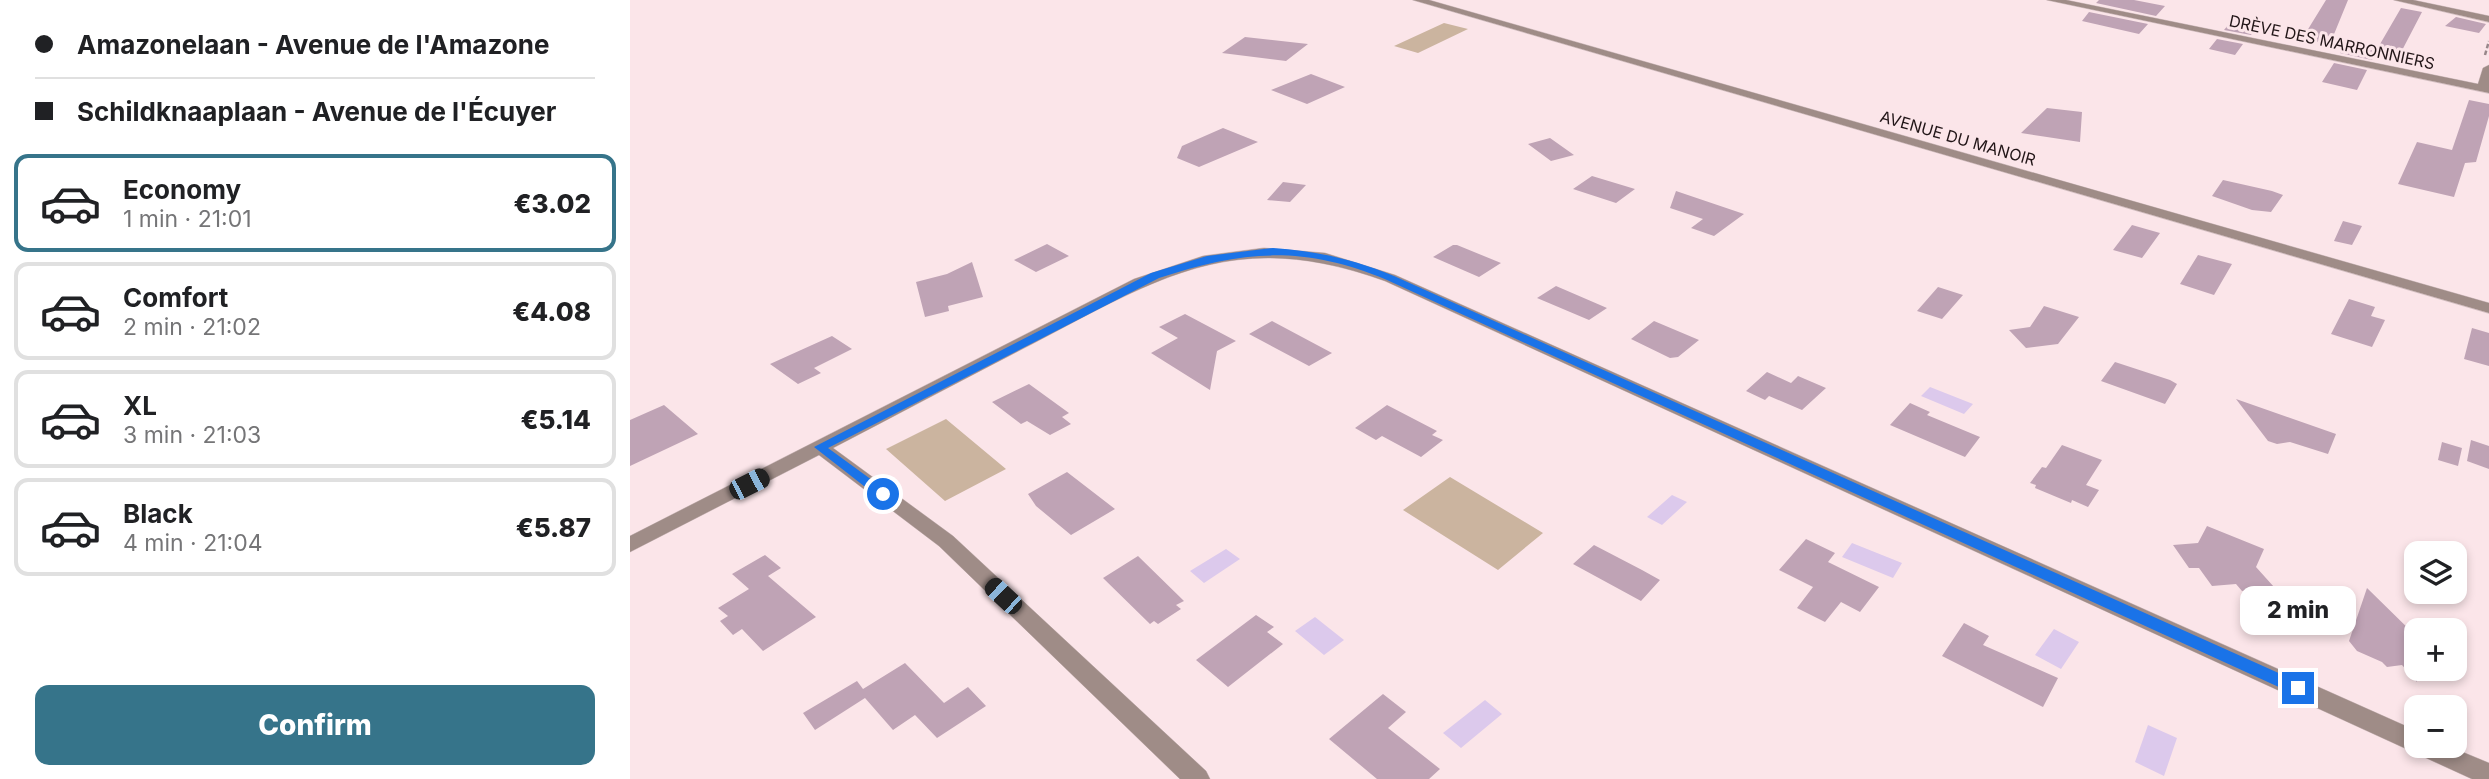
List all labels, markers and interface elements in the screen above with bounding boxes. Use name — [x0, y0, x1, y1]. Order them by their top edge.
street label: DRÈVE DES MARRONNIERS — [2227, 10, 2437, 74]
text: Amazonelaan - Avenue de l'Amazone — [77, 29, 549, 60]
text: Schildknaaplaan - Avenue de l'Écuyer — [77, 96, 556, 127]
street label: AVENUE DU MANOIR — [1878, 106, 2038, 170]
icon: car — [39, 172, 102, 235]
text: Economy — [123, 174, 241, 205]
text: €3.02 — [514, 188, 591, 219]
text: 1 min · 21:01 — [123, 205, 252, 233]
icon: car — [39, 280, 102, 343]
text: Comfort — [123, 282, 228, 313]
text: €4.08 — [512, 296, 591, 327]
text: 2 min · 21:02 — [123, 313, 261, 341]
icon: car — [39, 388, 102, 451]
text: XL — [123, 390, 157, 421]
text: €5.14 — [520, 404, 591, 435]
text: 3 min · 21:03 — [123, 421, 261, 449]
car — [726, 465, 773, 503]
route start — [867, 478, 899, 510]
icon: car — [39, 496, 102, 559]
text: Black — [123, 498, 193, 529]
text: €5.87 — [516, 512, 591, 543]
text: 4 min · 21:04 — [123, 529, 263, 557]
map controls — [2404, 541, 2467, 758]
button: layers — [2404, 541, 2467, 604]
car — [981, 574, 1026, 618]
callout: 2 min — [2240, 586, 2356, 636]
text: 2 min — [2267, 596, 2329, 624]
button: + — [2404, 618, 2467, 681]
route end — [2282, 672, 2314, 704]
button: Confirm — [35, 685, 595, 765]
button: − — [2404, 695, 2467, 758]

